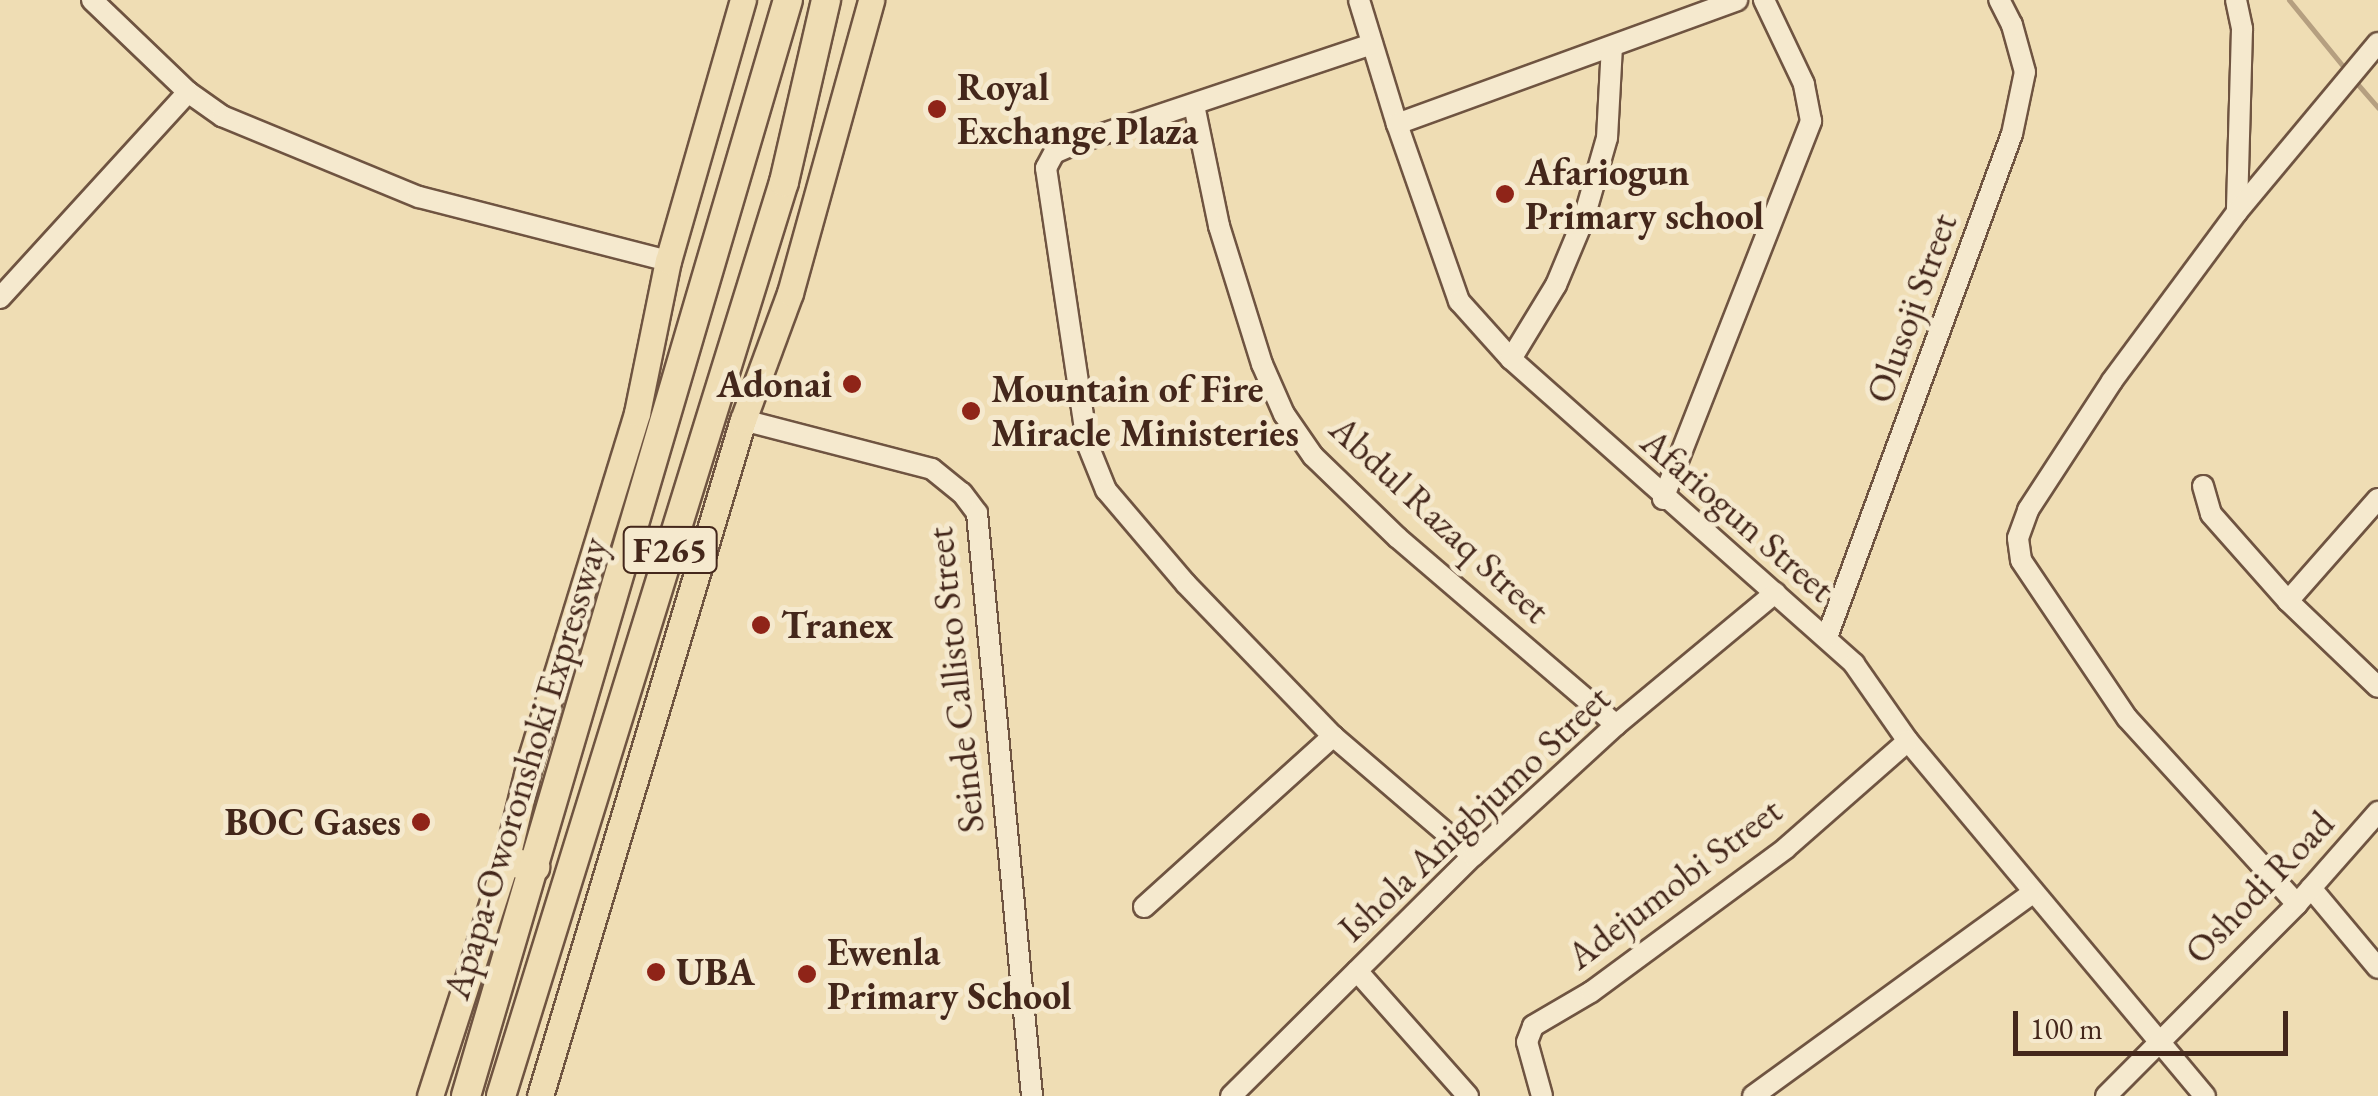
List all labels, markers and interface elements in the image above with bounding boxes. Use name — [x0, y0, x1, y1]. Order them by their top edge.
place label: Royal Exchange Plaza — [957, 64, 1198, 153]
marker: Royal Exchange Plaza — [926, 98, 948, 120]
place label: Afariogun Primary school — [1525, 149, 1764, 238]
marker: Afariogun Primary school — [1494, 183, 1516, 205]
street label: Olusoji Street — [1856, 207, 1966, 409]
place label: Adonai — [716, 361, 832, 407]
place label: Mountain of Fire Miracle Ministeries — [991, 366, 1299, 456]
marker: Adonai — [841, 373, 863, 395]
marker: Mountain of Fire Miracle Ministeries — [960, 400, 982, 422]
street label: Abdul Razaq Street — [1321, 406, 1559, 632]
street label: Afariogun Street — [1632, 419, 1844, 611]
road number: F265 — [622, 520, 718, 580]
street label: Seinde Callisto Street — [916, 525, 994, 835]
street label: Apapa-Oworonshoki Expressway — [433, 532, 617, 1004]
place label: Tranex — [781, 602, 894, 648]
marker: Tranex — [750, 614, 772, 636]
street label: Ishola Anigbjumo Street — [1329, 675, 1619, 951]
street label: Adejumobi Street — [1558, 787, 1790, 979]
place label: BOC Gases — [224, 799, 401, 845]
street label: Oshodi Road — [2175, 801, 2343, 973]
marker: BOC Gases — [410, 811, 432, 833]
place label: Ewenla Primary School — [827, 929, 1072, 1018]
place label: UBA — [676, 949, 755, 995]
marker: UBA — [645, 961, 667, 983]
marker: Ewenla Primary School — [796, 963, 818, 985]
scale bar — [2018, 991, 2293, 1053]
text: 100 m — [2030, 1009, 2103, 1048]

